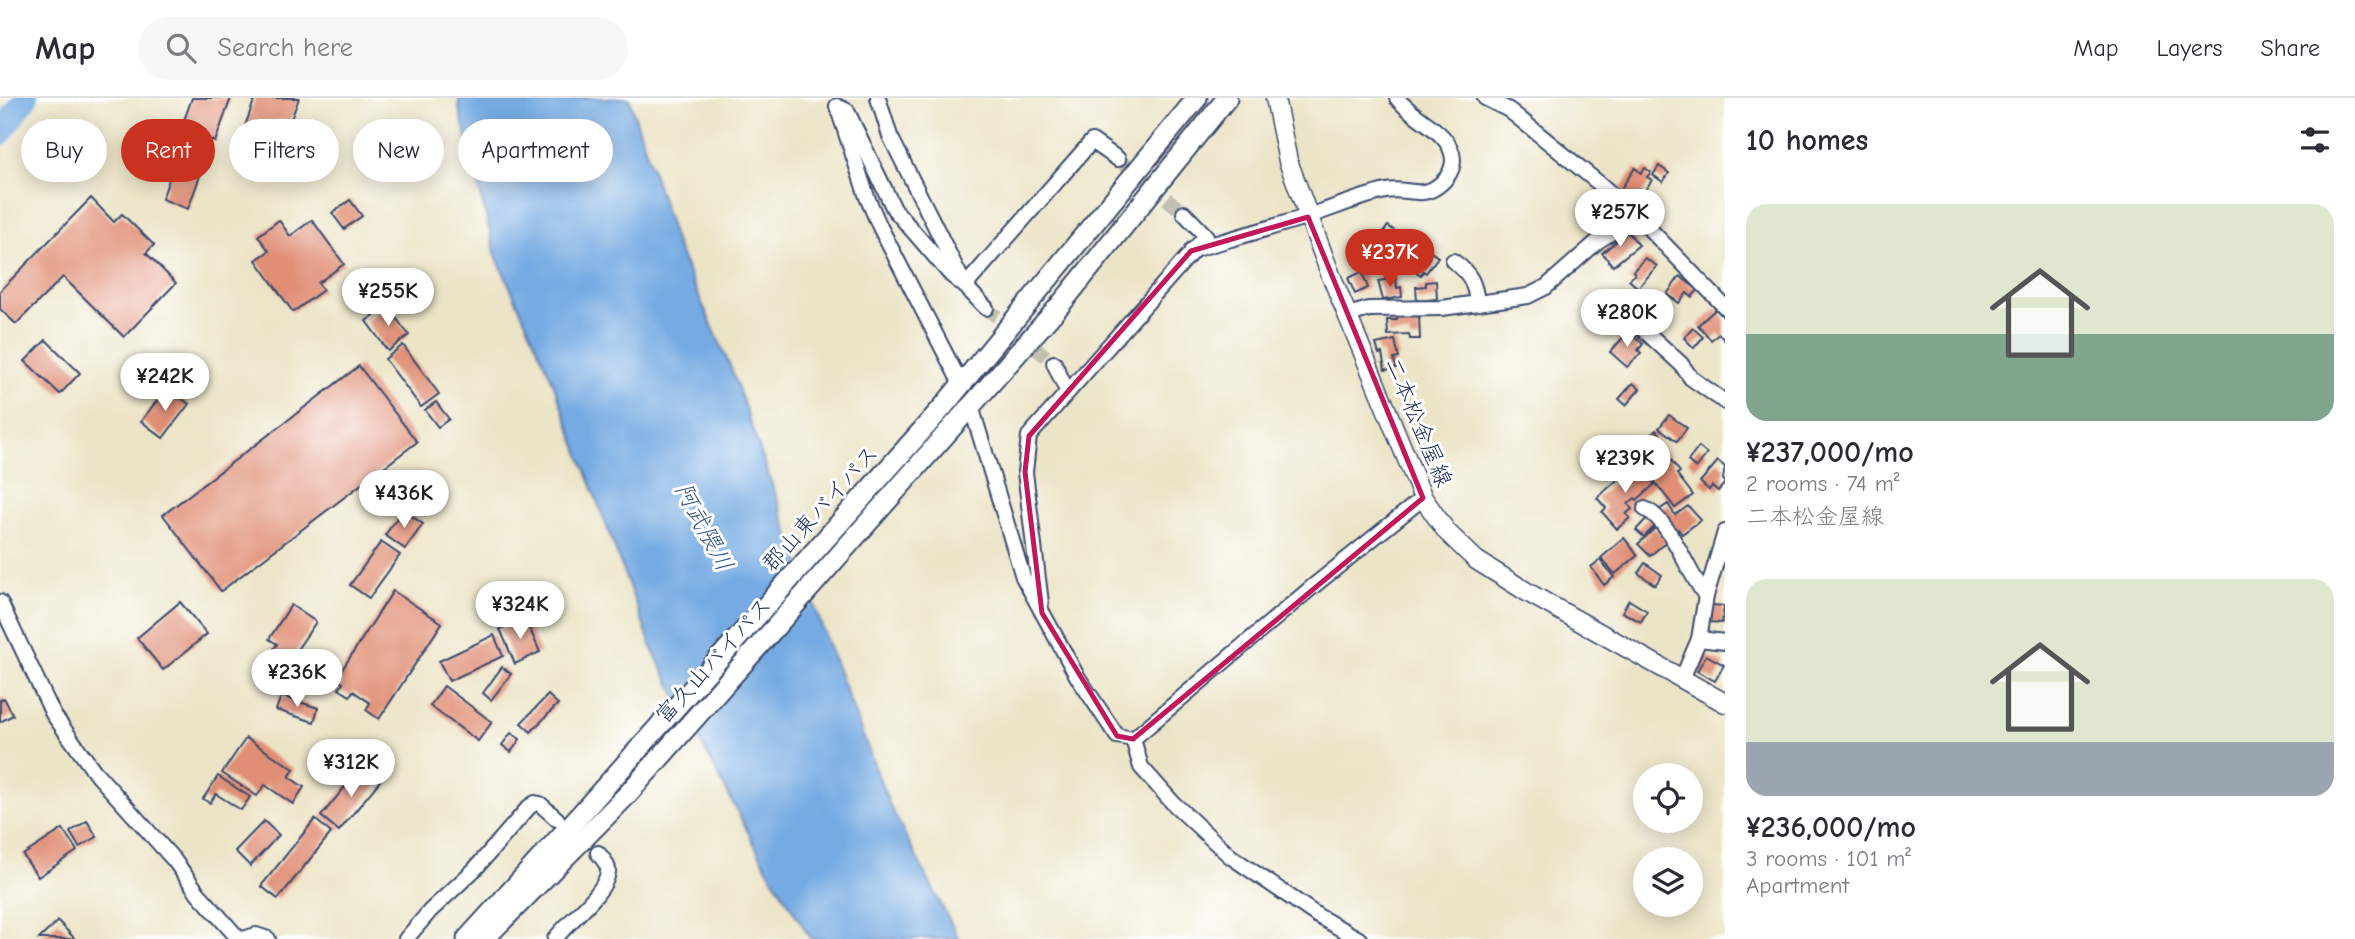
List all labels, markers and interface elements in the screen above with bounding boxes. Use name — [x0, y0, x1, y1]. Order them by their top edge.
search box — [138, 17, 628, 80]
text: Map — [35, 29, 96, 67]
icon: search — [162, 29, 200, 67]
text: Search here — [218, 33, 353, 63]
text: Map — [2073, 34, 2119, 62]
text: Layers — [2157, 34, 2222, 62]
text: Share — [2260, 34, 2320, 62]
chip: Buy — [21, 119, 107, 182]
chip: Rent — [121, 119, 215, 182]
chip: Filters — [229, 119, 339, 182]
chip: New — [353, 119, 444, 182]
chip: Apartment — [458, 119, 613, 182]
icon: filters — [2296, 121, 2334, 159]
text: 10 homes — [1746, 123, 1868, 158]
pin: ¥257K — [1571, 190, 1669, 249]
text: ¥257K — [1591, 198, 1649, 225]
pin: ¥237K — [1341, 230, 1439, 289]
text: ¥237K — [1361, 238, 1419, 265]
icon: home — [1977, 250, 2103, 376]
pin: ¥255K — [339, 268, 437, 328]
text: ¥255K — [358, 277, 418, 304]
pin: ¥280K — [1578, 289, 1676, 349]
text: ¥280K — [1597, 298, 1657, 325]
street label: 二本松金屋線 — [1379, 353, 1458, 491]
pin: ¥242K — [116, 354, 214, 413]
text: ¥242K — [136, 362, 194, 389]
text: ¥237,000/mo — [1746, 435, 1914, 470]
pin: ¥239K — [1576, 436, 1674, 495]
street label: 郡山東バイパス — [757, 440, 884, 577]
text: ¥239K — [1595, 444, 1655, 471]
pin: ¥436K — [355, 470, 453, 530]
text: 2 rooms · 74 m² — [1746, 470, 1899, 497]
water label: 阿武隈川 — [669, 478, 739, 576]
text: ¥436K — [375, 479, 433, 506]
text: 二本松金屋線 — [1746, 503, 1884, 530]
pin: ¥324K — [471, 582, 569, 641]
text: ¥324K — [491, 590, 549, 617]
street label: 富久山バイパス — [650, 592, 777, 729]
icon: home — [1977, 624, 2103, 750]
pin: ¥236K — [248, 650, 346, 709]
text: ¥236K — [267, 658, 327, 685]
pin: ¥312K — [302, 740, 400, 799]
text: ¥312K — [323, 748, 379, 775]
map controls — [1633, 763, 1703, 917]
button: locate — [1633, 763, 1703, 833]
text: ¥236,000/mo — [1746, 810, 1916, 845]
text: 3 rooms · 101 m² — [1746, 845, 1911, 872]
button: layers — [1633, 847, 1703, 917]
text: Apartment — [1746, 872, 1849, 899]

